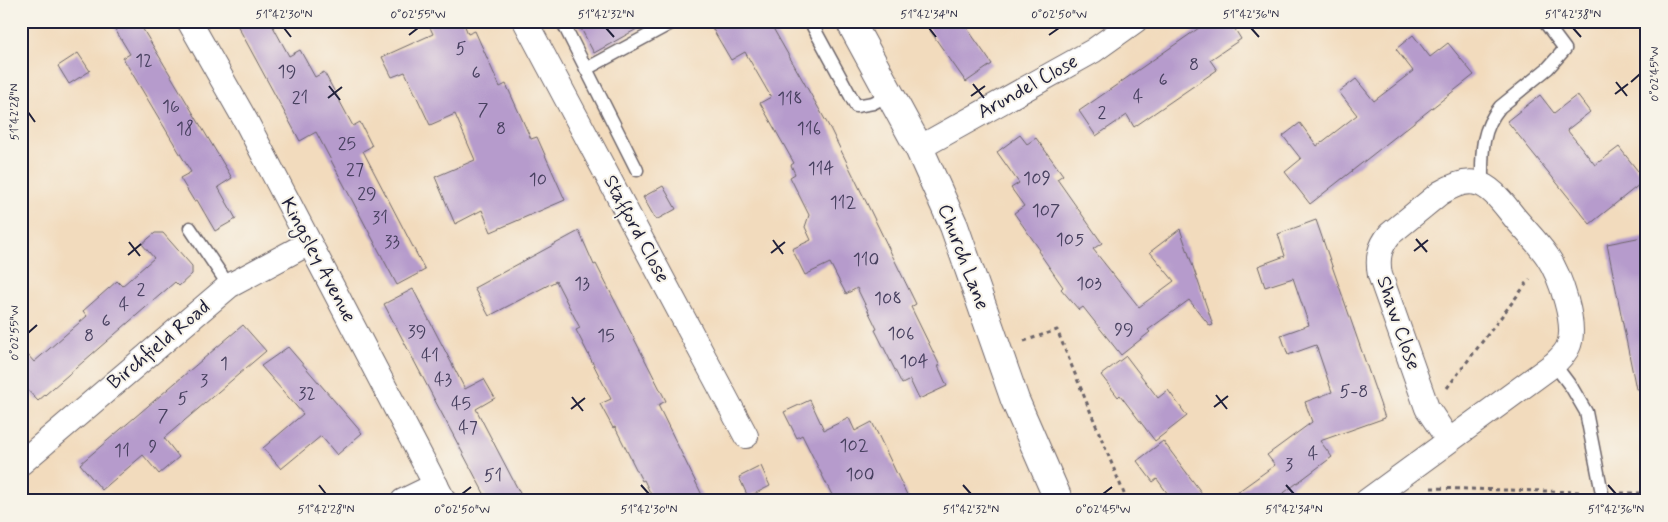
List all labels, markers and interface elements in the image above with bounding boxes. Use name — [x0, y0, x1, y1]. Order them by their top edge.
text: 51°42'30"N — [256, 7, 312, 23]
text: 0°02'55"W — [390, 7, 446, 23]
text: 51°42'32"N — [578, 7, 634, 23]
text: 51°42'34"N — [900, 7, 958, 23]
text: 0°02'50"W — [1031, 7, 1087, 23]
text: 51°42'36"N — [1223, 7, 1279, 23]
text: 51°42'38"N — [1545, 7, 1601, 23]
house number: 5 — [456, 37, 467, 61]
text: 0°02'45"W — [1647, 46, 1663, 102]
street label: Arundel Close — [973, 48, 1083, 126]
house number: 12 — [135, 49, 153, 73]
house number: 8 — [1189, 53, 1199, 77]
house number: 19 — [278, 60, 296, 84]
house number: 6 — [471, 61, 481, 85]
house number: 6 — [1158, 68, 1168, 92]
text: 51°42'28"N — [7, 83, 23, 141]
house number: 4 — [1133, 85, 1143, 109]
house number: 21 — [292, 86, 308, 110]
house number: 118 — [777, 87, 803, 111]
house number: 16 — [162, 95, 180, 119]
house number: 7 — [478, 98, 489, 122]
house number: 2 — [1098, 101, 1107, 125]
house number: 18 — [176, 117, 194, 141]
house number: 8 — [496, 117, 506, 141]
house number: 116 — [797, 117, 821, 141]
house number: 25 — [338, 132, 356, 156]
house number: 114 — [808, 157, 835, 181]
house number: 27 — [346, 158, 364, 182]
house number: 109 — [1023, 167, 1051, 191]
house number: 10 — [529, 168, 547, 192]
street label: Stafford Close — [594, 170, 676, 289]
house number: 29 — [357, 182, 377, 206]
house number: 112 — [830, 191, 857, 215]
street label: Kingsley Avenue — [273, 193, 362, 328]
house number: 107 — [1032, 199, 1060, 223]
street label: Church Lane — [930, 200, 996, 314]
house number: 31 — [372, 206, 388, 230]
house number: 105 — [1056, 228, 1084, 252]
house number: 33 — [384, 230, 400, 254]
house number: 110 — [853, 248, 879, 272]
house number: 13 — [574, 272, 590, 296]
house number: 103 — [1076, 272, 1102, 296]
street label: Shaw Close — [1369, 272, 1427, 374]
house number: 2 — [137, 278, 146, 302]
house number: 108 — [874, 287, 902, 311]
house number: 4 — [119, 293, 129, 317]
street label: Birchfield Road — [102, 294, 216, 396]
text: 0°02'55"W — [7, 305, 23, 361]
house number: 6 — [101, 309, 111, 333]
house number: 99 — [1114, 318, 1134, 342]
house number: 39 — [408, 320, 426, 344]
house number: 106 — [888, 322, 914, 346]
house number: 8 — [84, 324, 94, 348]
house number: 15 — [597, 324, 615, 348]
house number: 41 — [421, 344, 439, 368]
house number: 104 — [900, 350, 929, 374]
house number: 1 — [220, 352, 228, 376]
house number: 43 — [434, 368, 452, 392]
house number: 3 — [200, 369, 208, 393]
house number: 5-8 — [1339, 380, 1369, 404]
house number: 32 — [298, 382, 316, 406]
house number: 5 — [178, 387, 189, 411]
house number: 45 — [451, 392, 471, 416]
house number: 7 — [158, 404, 169, 428]
house number: 47 — [458, 416, 478, 440]
house number: 102 — [839, 434, 869, 458]
house number: 9 — [149, 435, 158, 459]
house number: 11 — [114, 439, 130, 463]
house number: 4 — [1308, 442, 1318, 466]
house number: 3 — [1285, 453, 1293, 477]
house number: 100 — [845, 463, 875, 487]
house number: 51 — [484, 464, 502, 488]
text: 51°42'28"N — [297, 502, 355, 518]
text: 0°02'50"W — [434, 502, 490, 518]
text: 51°42'30"N — [621, 502, 677, 518]
text: 51°42'32"N — [943, 502, 999, 518]
text: 0°02'45"W — [1076, 502, 1131, 518]
text: 51°42'34"N — [1265, 502, 1323, 518]
text: 51°42'36"N — [1588, 502, 1644, 518]

